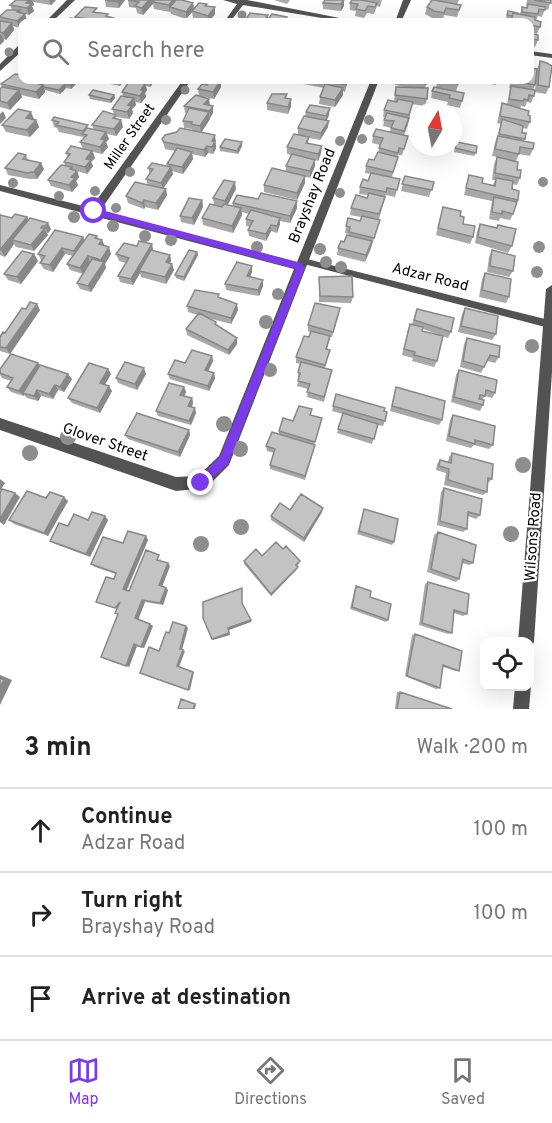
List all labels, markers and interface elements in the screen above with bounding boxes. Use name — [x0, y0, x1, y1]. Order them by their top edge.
search box — [18, 18, 534, 84]
icon: search — [39, 35, 72, 68]
text: Search here — [87, 38, 205, 65]
street label: Miller Street — [101, 101, 159, 173]
north arrow — [408, 102, 462, 156]
street label: Brayshay Road — [285, 146, 341, 246]
route start — [80, 197, 106, 223]
street label: Adzar Road — [390, 259, 470, 297]
street label: Glover Street — [60, 420, 150, 466]
route end — [187, 469, 213, 495]
street label: Wilsons Road — [521, 492, 547, 582]
map controls — [480, 637, 534, 691]
button: locate — [480, 637, 534, 691]
text: 3 min — [24, 732, 92, 765]
text: Walk · 200 m — [417, 735, 528, 761]
text: Continue — [81, 804, 172, 831]
icon: ahead — [24, 814, 57, 847]
text: 100 m — [473, 817, 528, 843]
text: Adzar Road — [81, 831, 185, 857]
text: Turn right — [81, 888, 183, 915]
icon: right — [24, 898, 57, 931]
text: 100 m — [473, 901, 528, 927]
text: Brayshay Road — [81, 915, 215, 941]
icon: arrive — [24, 982, 57, 1015]
text: Arrive at destination — [81, 985, 291, 1012]
tab: Map — [67, 1054, 100, 1110]
tab: Directions — [234, 1054, 307, 1110]
tab: Saved — [441, 1054, 485, 1110]

